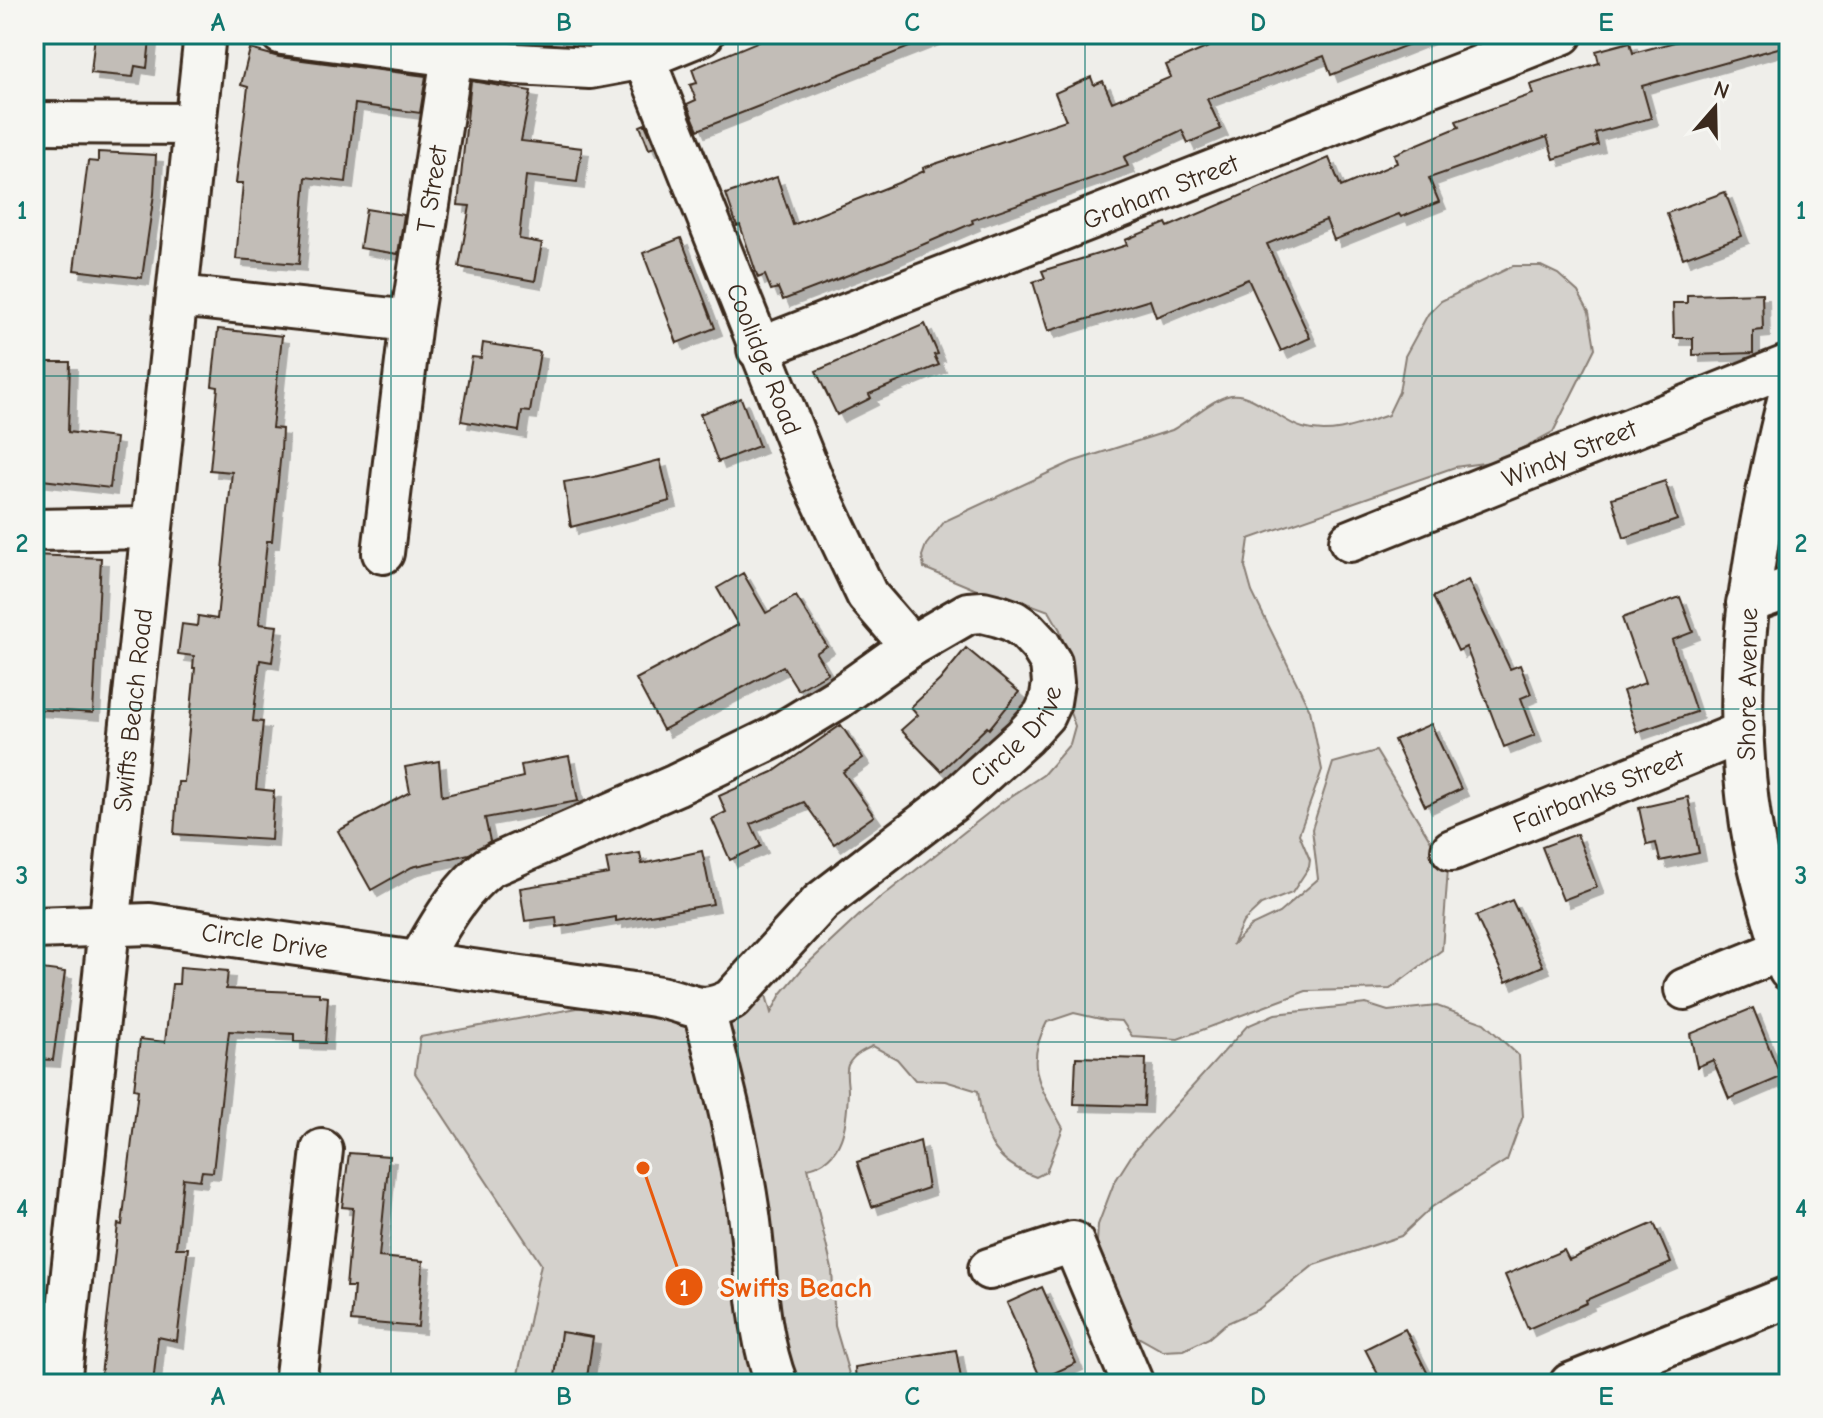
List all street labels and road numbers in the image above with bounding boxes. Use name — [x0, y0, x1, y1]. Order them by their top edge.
street label: T Street — [411, 142, 454, 235]
street label: Graham Street — [1079, 148, 1244, 236]
street label: Coolidge Road — [720, 279, 807, 439]
street label: Windy Street — [1498, 413, 1642, 494]
street label: Swifts Beach Road — [108, 607, 159, 813]
street label: Shore Avenue — [1732, 607, 1764, 761]
street label: Circle Drive — [964, 684, 1068, 794]
street label: Fairbanks Street — [1509, 743, 1690, 840]
street label: Circle Drive — [199, 918, 330, 965]

